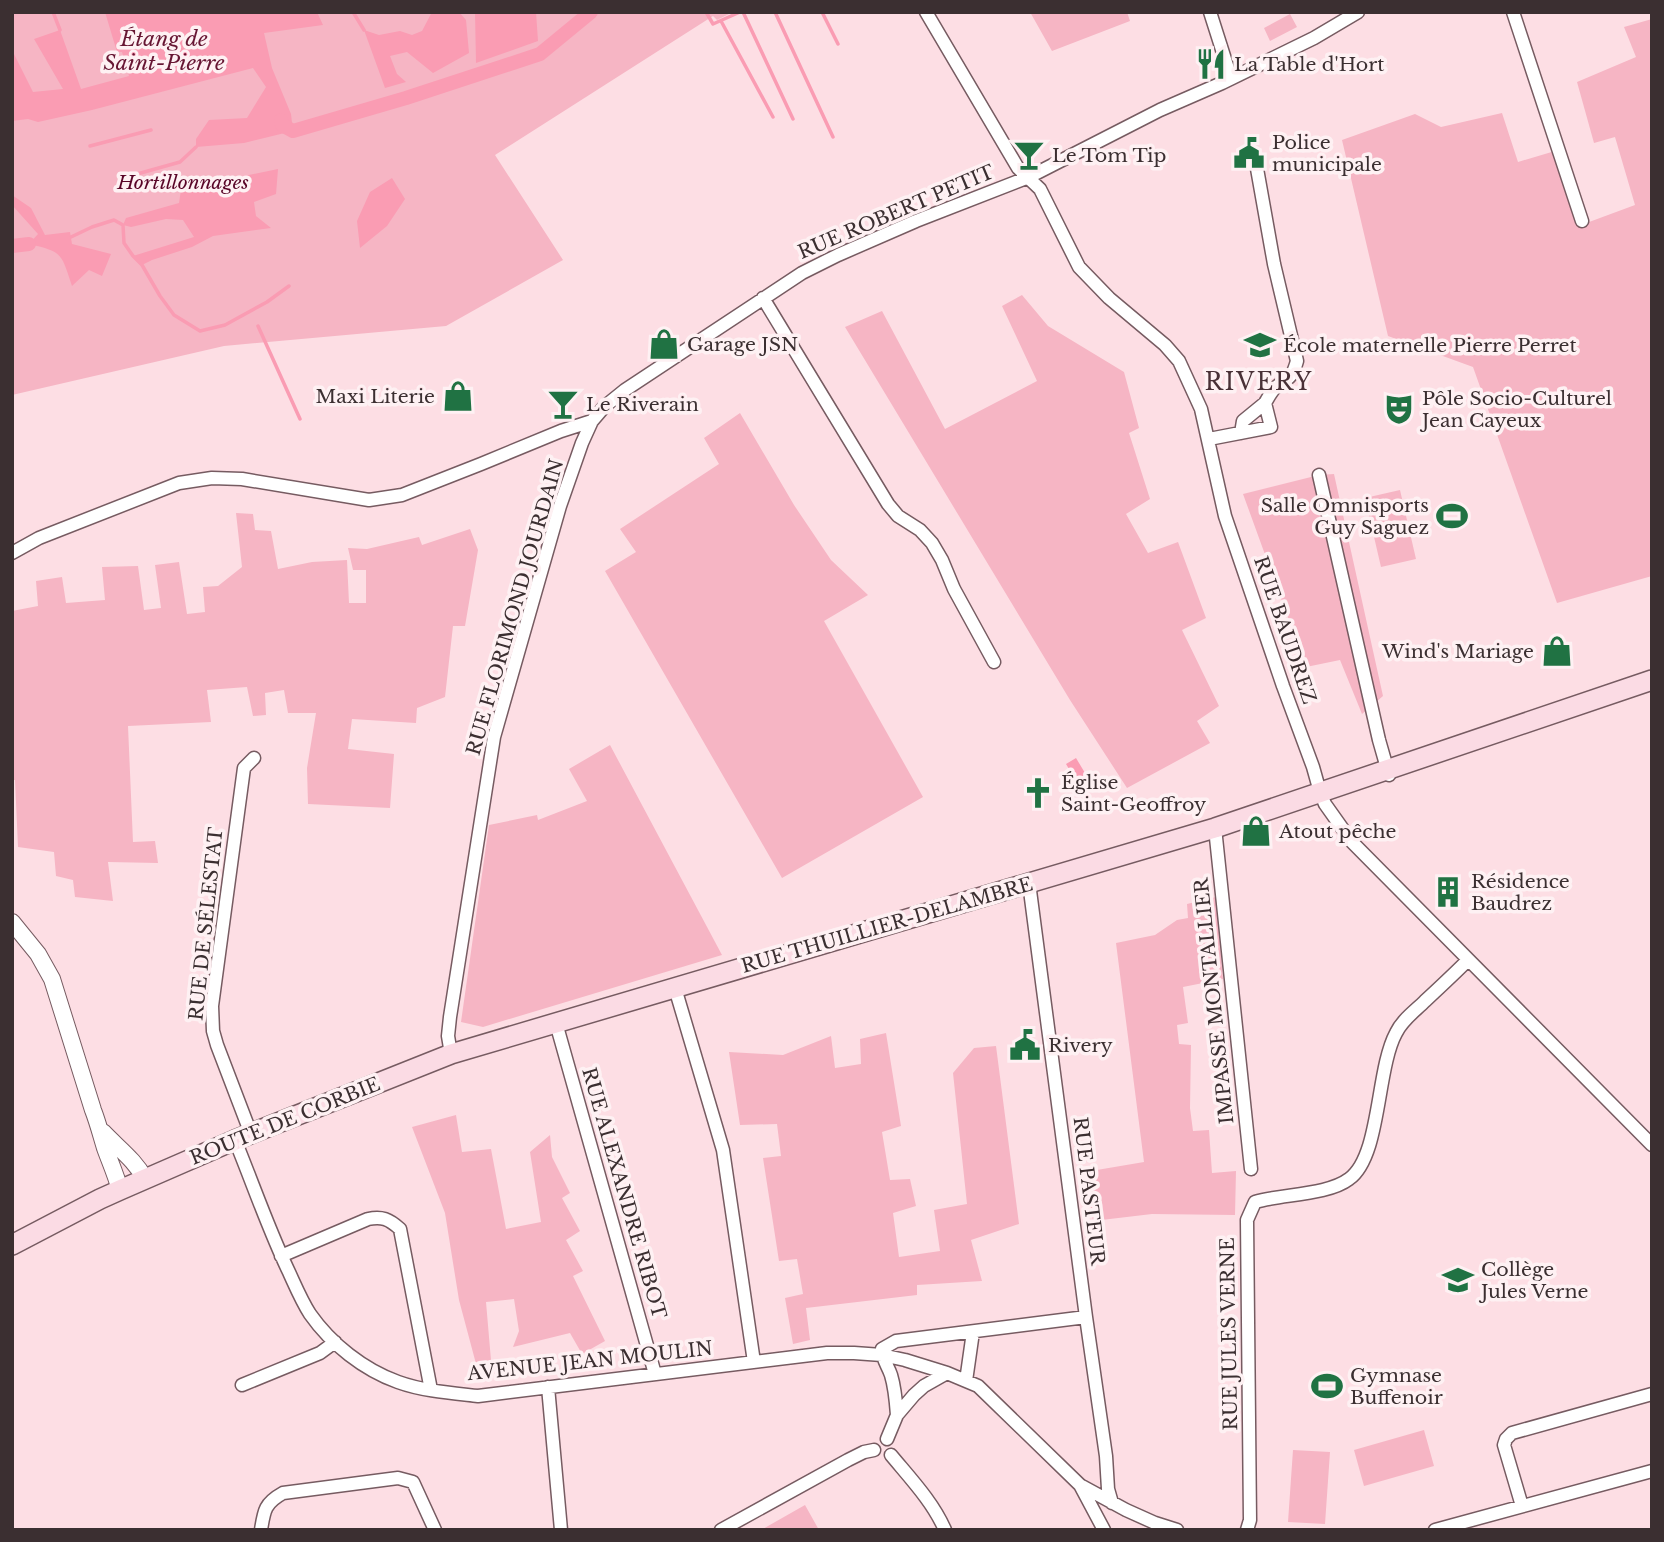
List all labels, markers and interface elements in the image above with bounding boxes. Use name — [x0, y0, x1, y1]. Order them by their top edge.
water label: Étang de Saint-Pierre — [103, 26, 225, 76]
restaurant icon: La Table d'Hort — [1194, 47, 1228, 81]
place label: La Table d'Hort — [1234, 53, 1385, 76]
place label: Police municipale — [1272, 131, 1382, 176]
public building icon: Police municipale — [1232, 136, 1266, 170]
bar icon: Le Tom Tip — [1012, 138, 1046, 172]
place label: Le Tom Tip — [1052, 144, 1166, 167]
street label: RUE ROBERT PETIT — [795, 160, 997, 264]
park label: Hortillonnages — [116, 171, 249, 194]
shop icon: Garage JSN — [647, 327, 681, 361]
school or university icon: École maternelle Pierre Perret — [1243, 328, 1277, 362]
place label: Garage JSN — [687, 333, 798, 356]
place label: École maternelle Pierre Perret — [1283, 334, 1577, 357]
district label: RIVERY — [1205, 368, 1313, 396]
shop icon: Maxi Literie — [441, 379, 475, 413]
place label: Maxi Literie — [315, 385, 435, 408]
bar icon: Le Riverain — [546, 387, 580, 421]
place label: Pôle Socio-Culturel Jean Cayeux — [1419, 387, 1612, 432]
theatre icon: Pôle Socio-Culturel Jean Cayeux — [1382, 392, 1416, 426]
place label: Le Riverain — [586, 393, 699, 416]
street label: RUE FLORIMOND JOURDAIN — [462, 456, 568, 758]
place label: Salle Omnisports Guy Saguez — [1261, 494, 1429, 539]
sports icon: Salle Omnisports Guy Saguez — [1435, 499, 1469, 533]
street label: RUE BAUDREZ — [1249, 553, 1321, 707]
shop icon: Wind's Mariage — [1540, 634, 1574, 668]
place label: Wind's Mariage — [1381, 640, 1534, 663]
place label: Église Saint-Geoffroy — [1061, 771, 1206, 816]
church icon: Église Saint-Geoffroy — [1021, 776, 1055, 810]
shop icon: Atout pêche — [1239, 814, 1273, 848]
place label: Atout pêche — [1278, 820, 1396, 843]
street label: RUE DE SÉLESTAT — [184, 826, 228, 1022]
place label: Résidence Baudrez — [1471, 870, 1570, 915]
street label: RUE THUILLIER-DELAMBRE — [739, 872, 1035, 978]
building icon: Résidence Baudrez — [1431, 875, 1465, 909]
street label: IMPASSE MONTALLIER — [1190, 876, 1238, 1125]
public building icon: Rivery — [1008, 1028, 1042, 1062]
place label: Rivery — [1048, 1034, 1113, 1057]
street label: RUE ALEXANDRE RIBOT — [577, 1065, 671, 1321]
street label: ROUTE DE CORBIE — [187, 1072, 383, 1170]
street label: RUE PASTEUR — [1068, 1115, 1110, 1268]
street label: RUE JULES VERNE — [1216, 1237, 1242, 1431]
place label: Collège Jules Verne — [1478, 1258, 1588, 1303]
school or university icon: Collège Jules Verne — [1441, 1263, 1475, 1297]
street label: AVENUE JEAN MOULIN — [465, 1337, 714, 1385]
place label: Gymnase Buffenoir — [1350, 1364, 1443, 1409]
sports icon: Gymnase Buffenoir — [1310, 1369, 1344, 1403]

